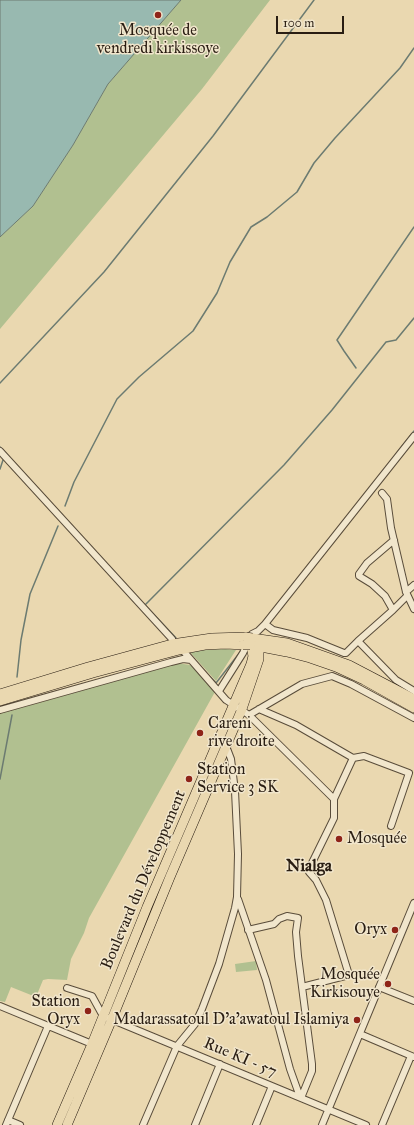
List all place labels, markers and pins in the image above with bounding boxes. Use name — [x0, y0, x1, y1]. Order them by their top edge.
marker: Mosquée de vendredi kirkissoye — [153, 10, 163, 20]
place label: Mosquée de vendredi kirkissoye — [97, 21, 219, 59]
place label: Careni rive droite — [208, 714, 275, 752]
marker: Careni rive droite — [195, 728, 205, 738]
place label: Station Service 3 SK — [197, 760, 278, 798]
marker: Station Service 3 SK — [184, 774, 194, 784]
place label: Mosquée — [347, 829, 407, 849]
marker: Mosquée — [334, 834, 344, 844]
place label: Oryx — [354, 920, 387, 940]
marker: Oryx — [390, 925, 400, 935]
place label: Mosquée Kirkisouye — [310, 965, 380, 1003]
marker: Mosquée Kirkisouye — [383, 979, 393, 989]
place label: Station Oryx — [32, 992, 80, 1030]
marker: Station Oryx — [83, 1006, 93, 1016]
place label: Madarassatoul D'a'awatoul Islamiya — [113, 1010, 349, 1030]
marker: Madarassatoul D'a'awatoul Islamiya — [352, 1015, 362, 1025]

